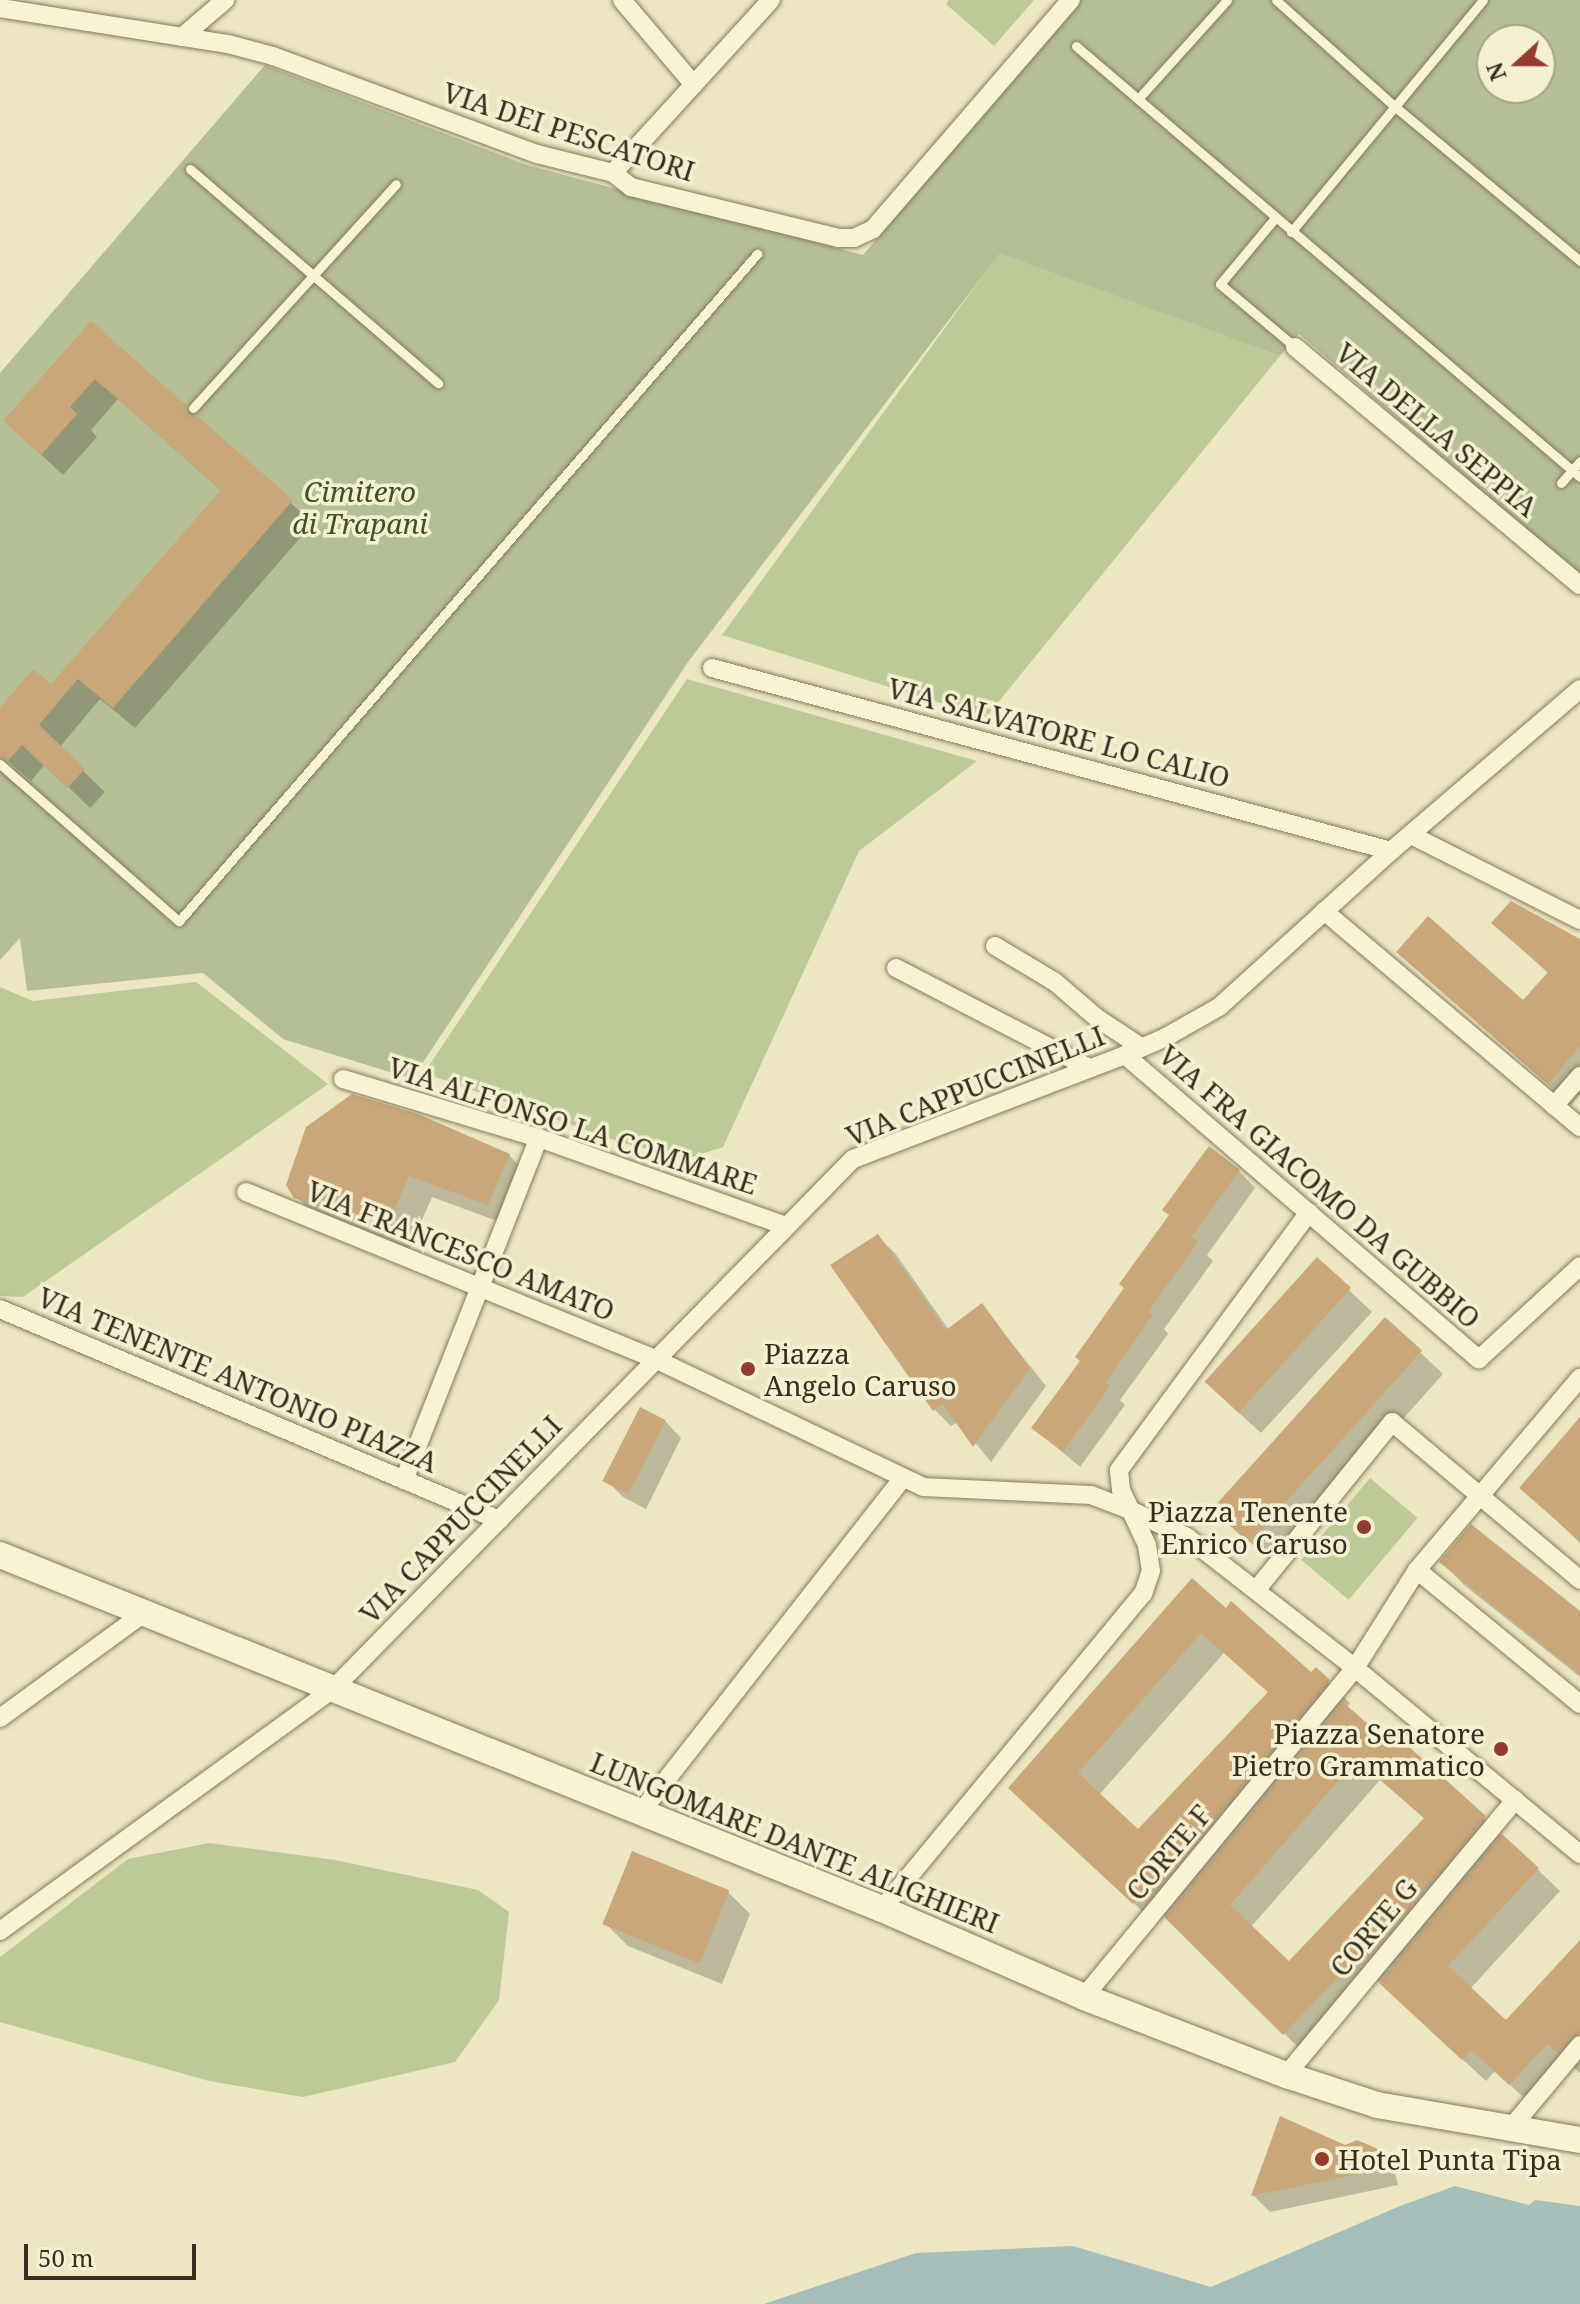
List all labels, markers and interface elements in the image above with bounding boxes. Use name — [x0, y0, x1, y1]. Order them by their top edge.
north arrow — [1476, 24, 1556, 104]
text: N — [1478, 58, 1513, 85]
street label: VIA DEI PESCATORI — [439, 74, 699, 188]
street label: VIA DELLA SEPPIA — [1330, 335, 1544, 523]
park label: Cimitero di Trapani — [292, 474, 428, 540]
street label: VIA SALVATORE LO CALIO — [884, 670, 1234, 794]
street label: VIA CAPPUCCINELLI — [841, 1018, 1109, 1152]
street label: VIA FRA GIACOMO DA GUBBIO — [1153, 1037, 1487, 1335]
street label: VIA ALFONSO LA COMMARE — [384, 1049, 762, 1201]
street label: VIA FRANCESCO AMATO — [302, 1173, 620, 1327]
street label: VIA TENENTE ANTONIO PIAZZA — [33, 1279, 443, 1479]
place label: Piazza Angelo Caruso — [764, 1336, 957, 1402]
marker: Piazza Angelo Caruso — [739, 1360, 757, 1378]
street label: VIA CAPPUCCINELLI — [352, 1408, 568, 1630]
place label: Piazza Tenente Enrico Caruso — [1148, 1494, 1348, 1560]
marker: Piazza Tenente Enrico Caruso — [1355, 1518, 1373, 1536]
place label: Piazza Senatore Pietro Grammatico — [1232, 1716, 1485, 1782]
marker: Piazza Senatore Pietro Grammatico — [1492, 1740, 1510, 1758]
street label: LUNGOMARE DANTE ALIGHIERI — [586, 1744, 1004, 1940]
street label: CORTE F — [1118, 1797, 1218, 1907]
street label: CORTE G — [1322, 1871, 1424, 1983]
place label: Hotel Punta Tipa — [1338, 2142, 1562, 2176]
marker: Hotel Punta Tipa — [1313, 2150, 1331, 2168]
scale bar — [28, 2228, 200, 2278]
text: 50 m — [38, 2241, 94, 2274]

